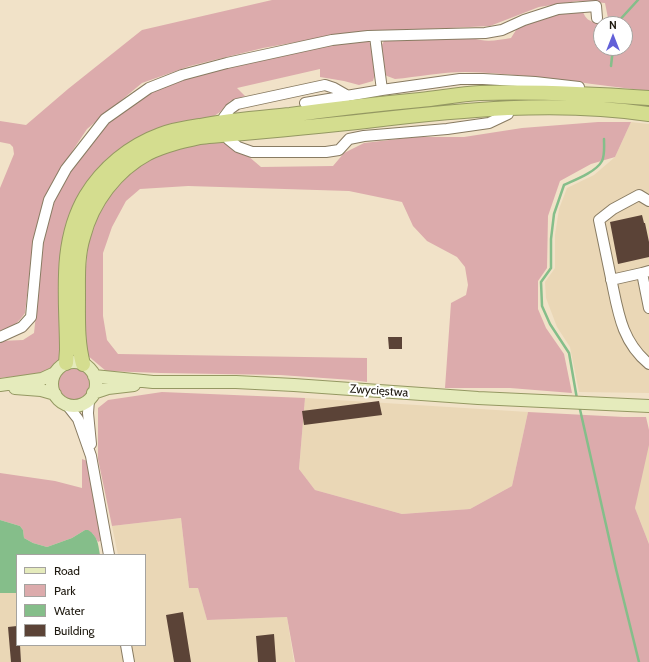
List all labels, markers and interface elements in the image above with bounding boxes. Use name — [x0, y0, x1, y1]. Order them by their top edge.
north arrow — [593, 16, 633, 56]
text: N — [609, 18, 617, 32]
street label: Zwycięstwa — [349, 382, 409, 400]
legend — [16, 554, 146, 646]
text: Road — [54, 563, 80, 578]
text: Park — [54, 583, 76, 598]
text: Water — [54, 603, 84, 618]
text: Building — [54, 623, 95, 638]

